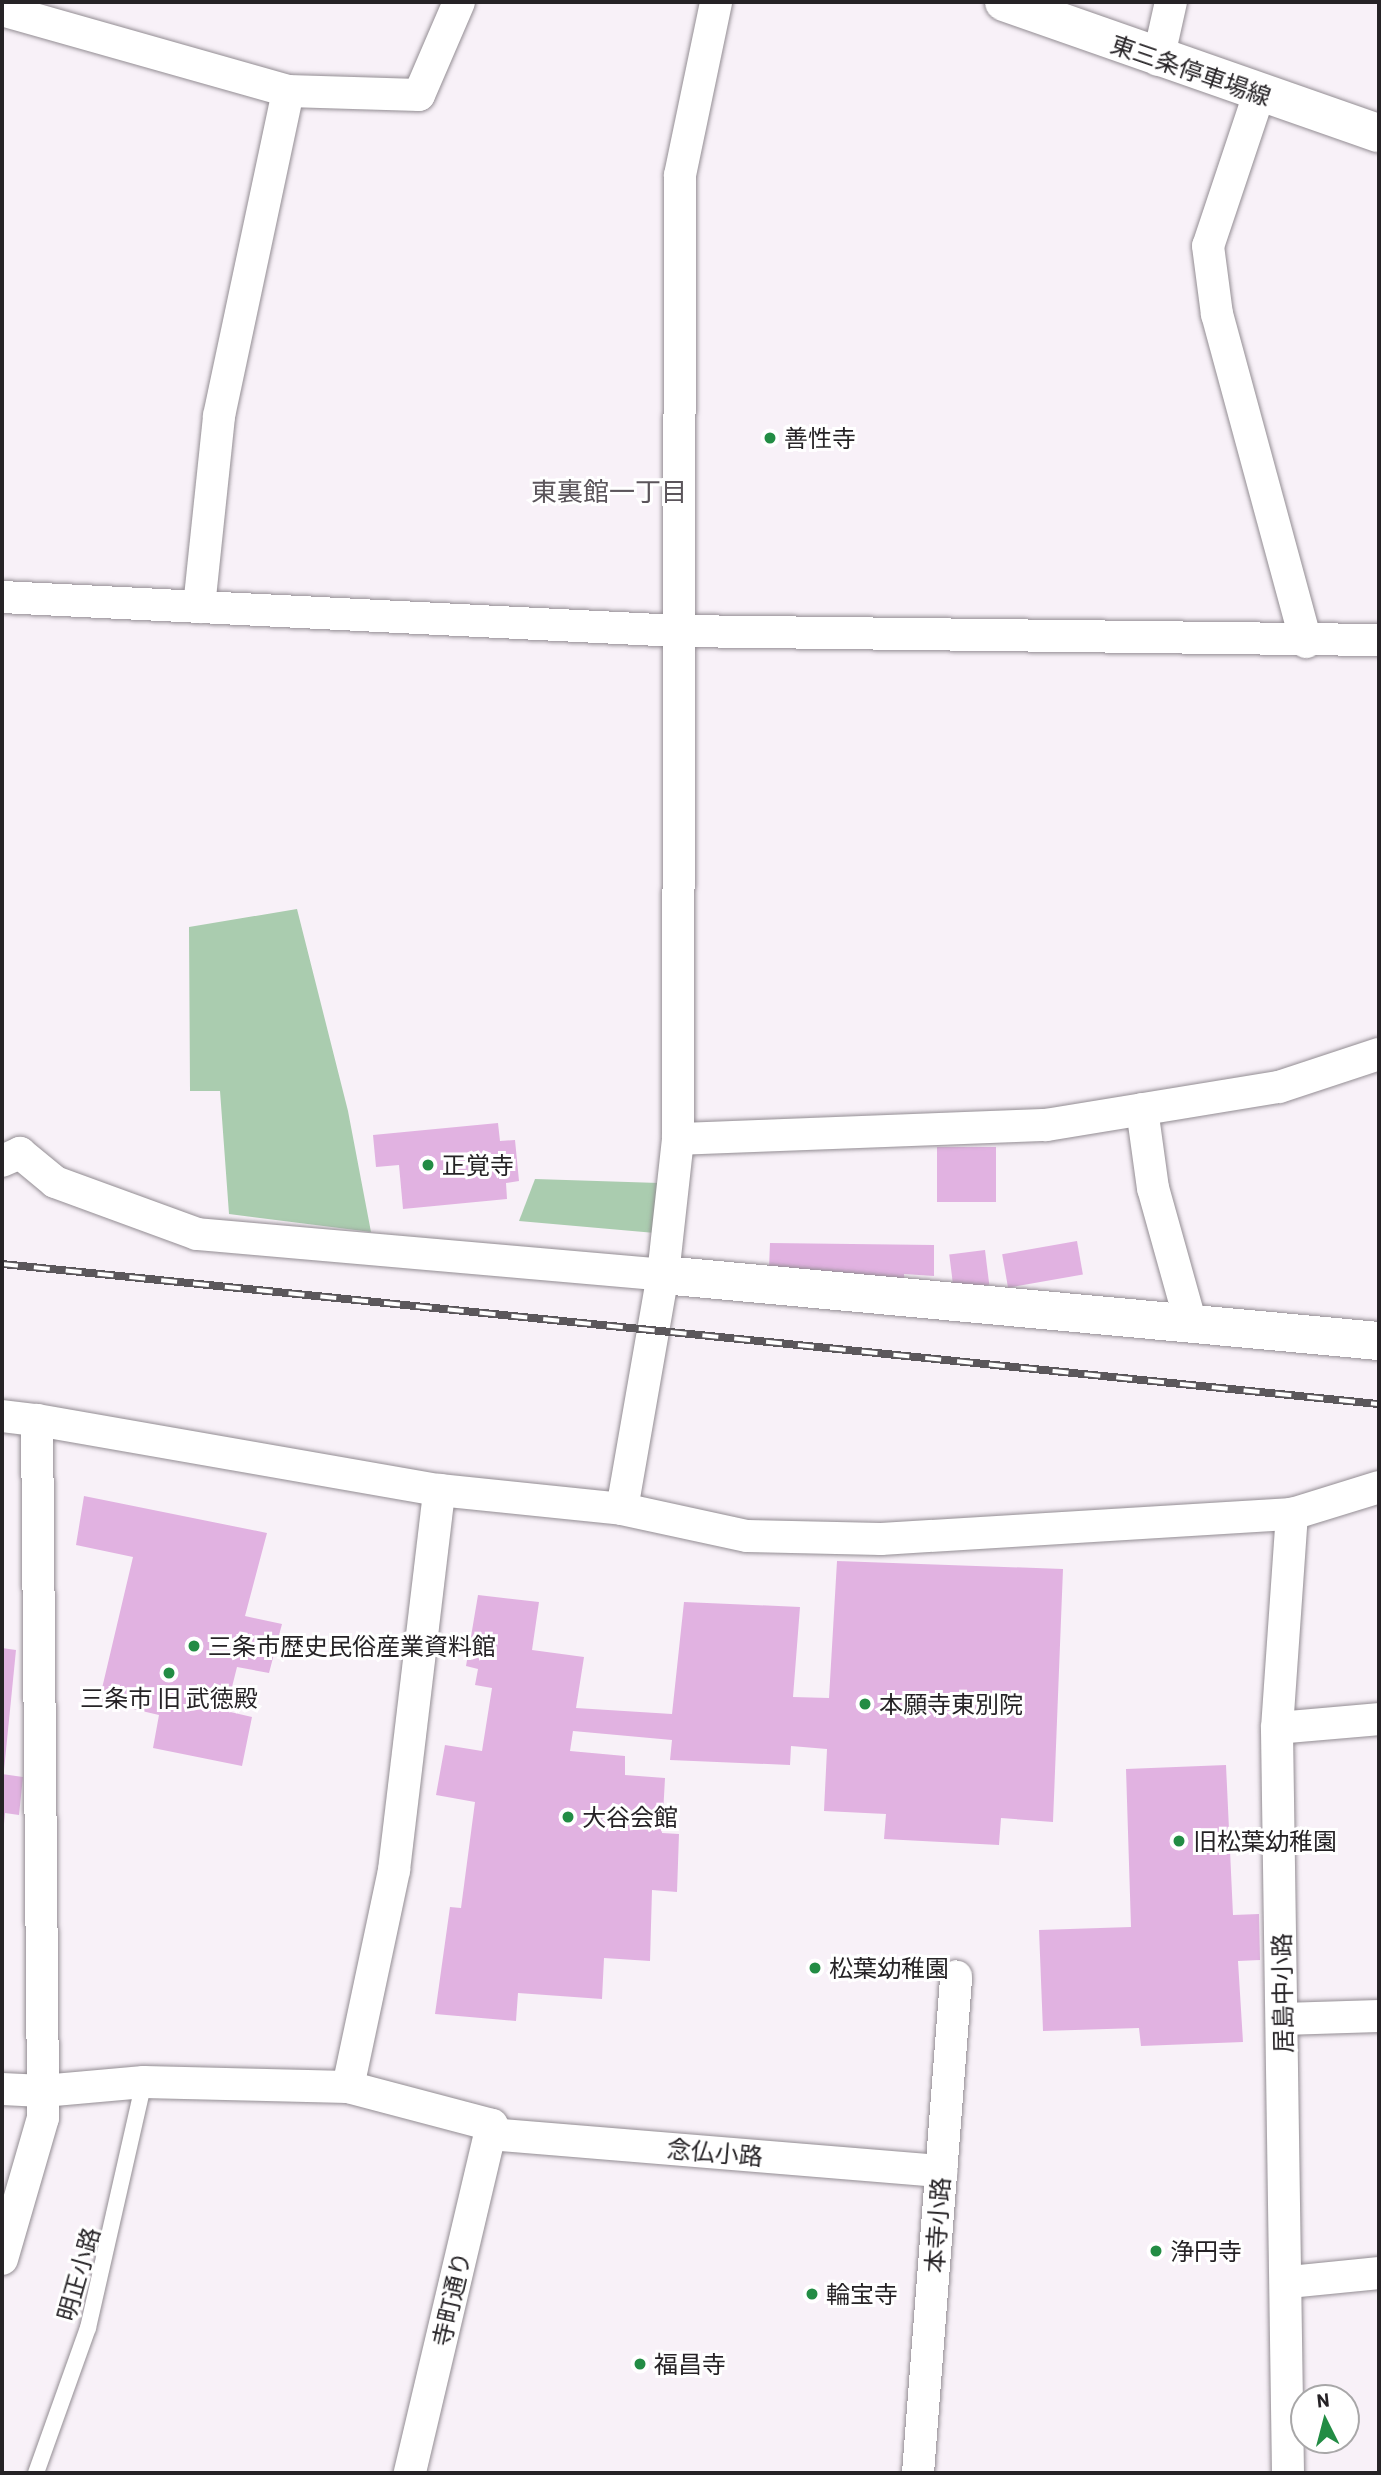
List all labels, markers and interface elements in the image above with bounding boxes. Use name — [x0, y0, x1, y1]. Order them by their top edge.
street label: 東三条停車場線 — [1107, 29, 1275, 111]
place label: 善性寺 — [784, 424, 856, 452]
marker: 善性寺 — [762, 430, 778, 446]
district label: 東裏館一丁目 — [531, 475, 687, 507]
place label: 正覚寺 — [442, 1151, 514, 1179]
marker: 正覚寺 — [420, 1157, 436, 1173]
place label: 三条市歴史民俗産業資料館 — [208, 1632, 496, 1660]
marker: 三条市歴史民俗産業資料館 — [186, 1638, 202, 1654]
marker: 三条市 旧 武徳殿 — [161, 1665, 177, 1681]
place label: 三条市 旧 武徳殿 — [80, 1684, 258, 1712]
place label: 本願寺東別院 — [879, 1690, 1023, 1718]
marker: 本願寺東別院 — [857, 1696, 873, 1712]
place label: 大谷会館 — [582, 1803, 678, 1831]
marker: 大谷会館 — [560, 1809, 576, 1825]
place label: 旧松葉幼稚園 — [1193, 1827, 1337, 1855]
marker: 旧松葉幼稚園 — [1171, 1833, 1187, 1849]
street label: 居島中小路 — [1267, 1933, 1297, 2053]
place label: 松葉幼稚園 — [829, 1954, 949, 1982]
marker: 松葉幼稚園 — [807, 1960, 823, 1976]
street label: 念仏小路 — [666, 2133, 764, 2171]
street label: 本寺小路 — [919, 2176, 955, 2274]
street label: 明正小路 — [51, 2224, 105, 2324]
place label: 浄円寺 — [1170, 2237, 1242, 2265]
marker: 浄円寺 — [1148, 2243, 1164, 2259]
street label: 寺町通り — [426, 2249, 476, 2349]
place label: 輪宝寺 — [826, 2280, 898, 2308]
marker: 輪宝寺 — [804, 2286, 820, 2302]
place label: 福昌寺 — [654, 2350, 726, 2378]
marker: 福昌寺 — [632, 2356, 648, 2372]
north arrow — [1290, 2384, 1360, 2454]
text: N — [1315, 2388, 1330, 2412]

